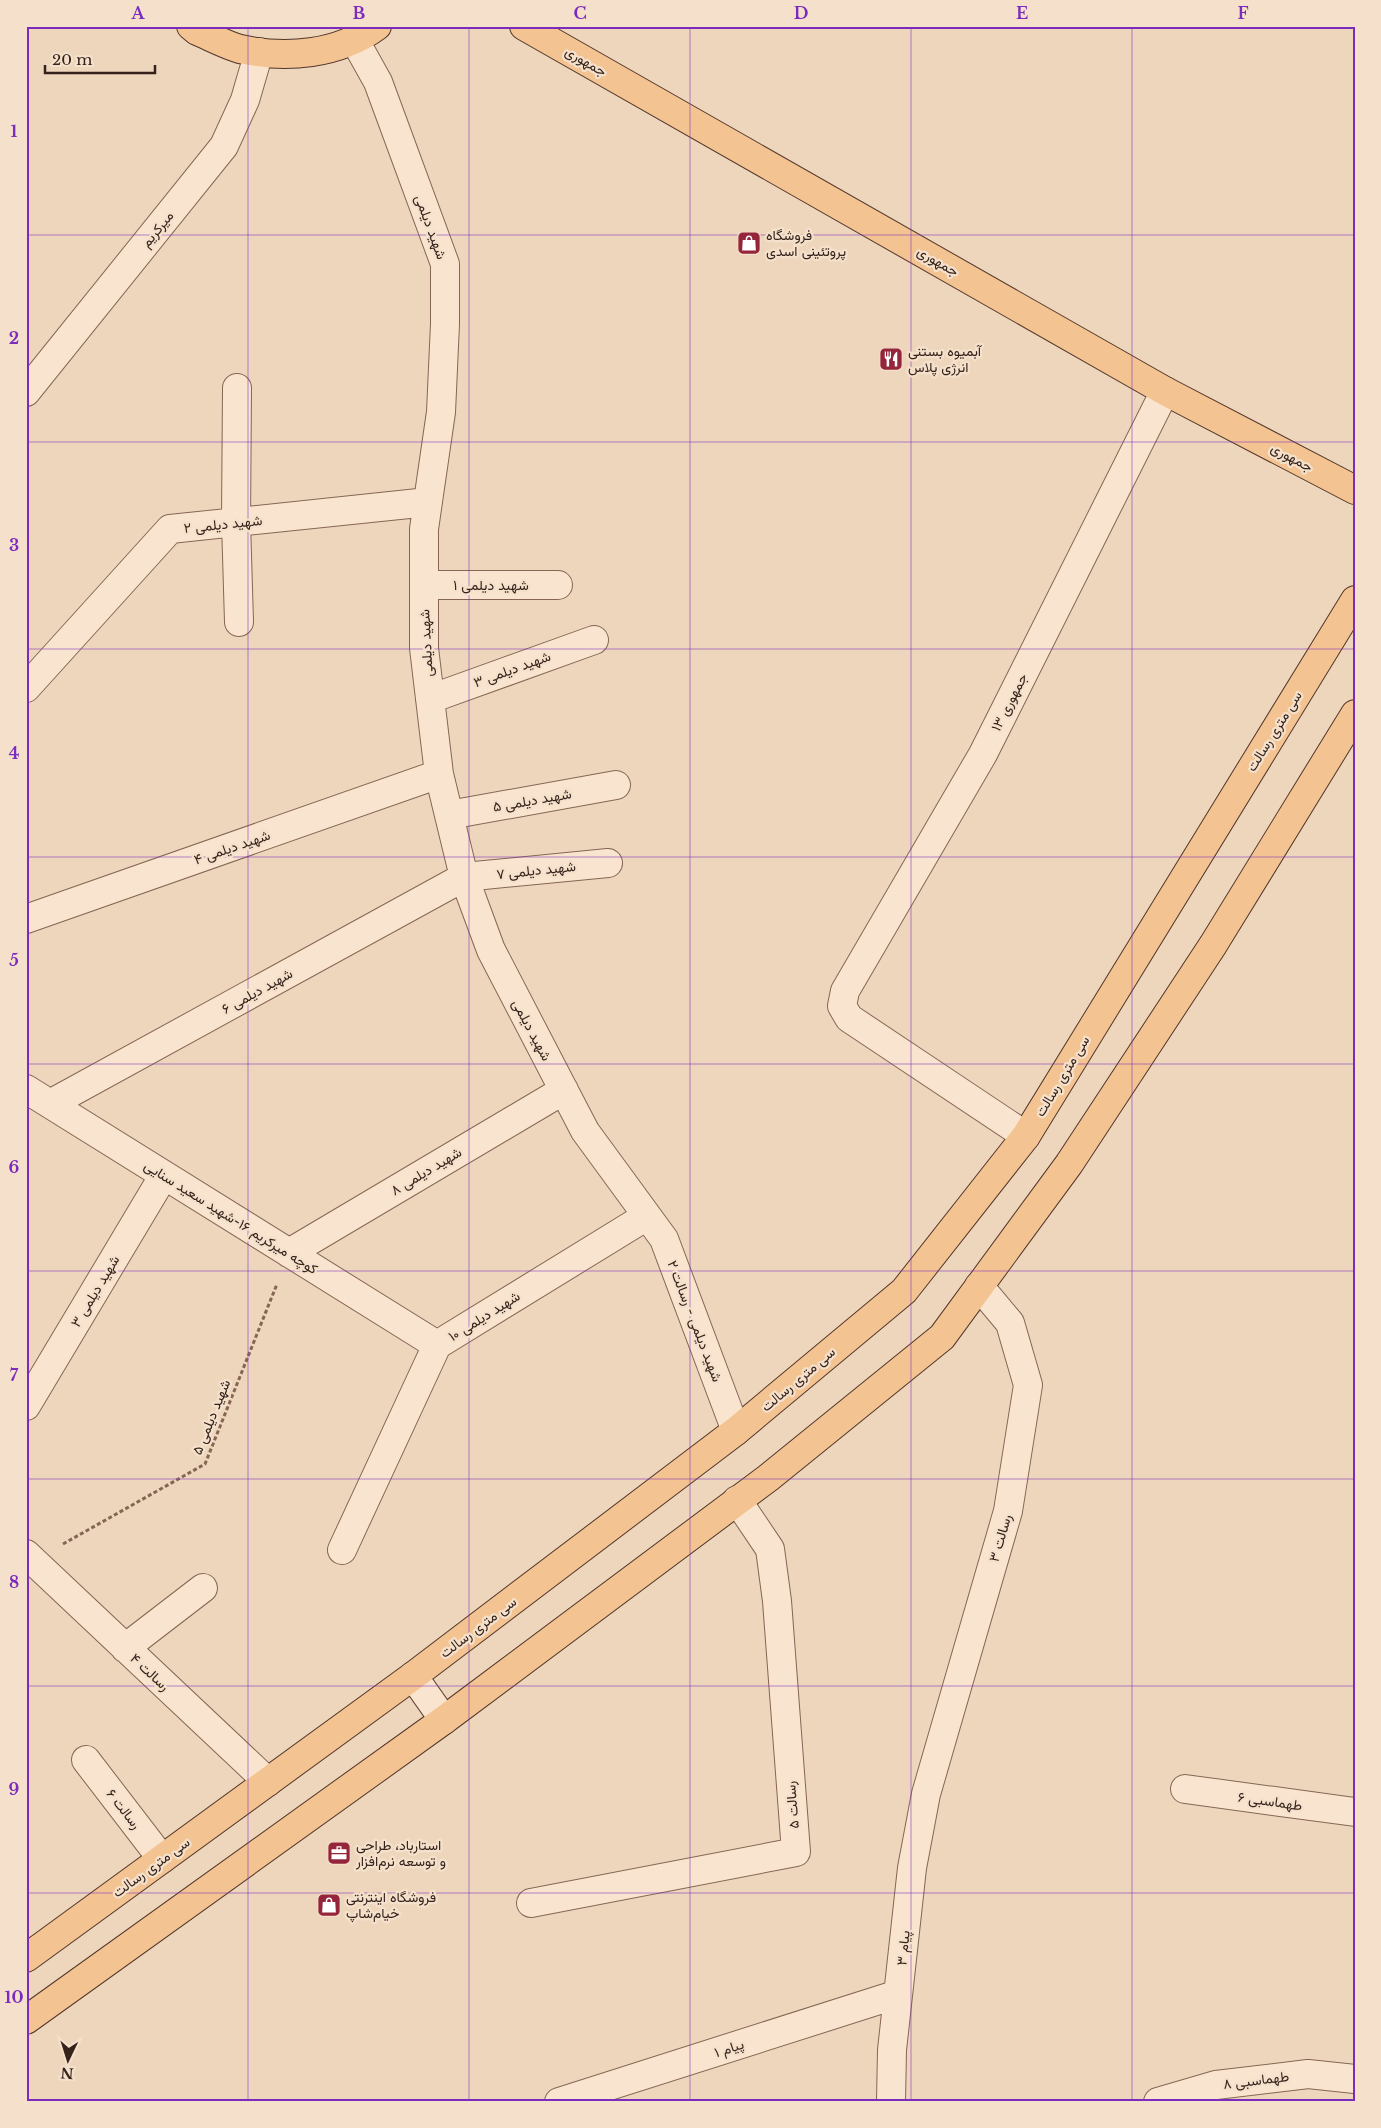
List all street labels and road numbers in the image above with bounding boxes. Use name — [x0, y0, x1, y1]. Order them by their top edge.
street label: جمهوری — [562, 42, 610, 80]
street label: شهید دیلمی — [411, 192, 451, 262]
street label: میرکریم — [137, 207, 177, 251]
street label: جمهوری — [914, 242, 962, 280]
street label: جمهوری — [1268, 438, 1316, 476]
street label: ۲ شهید دیلمی — [183, 511, 263, 537]
street label: ۱ شهید دیلمی — [453, 576, 529, 594]
street label: شهید دیلمی — [415, 609, 437, 677]
street label: ۳ شهید دیلمی — [471, 647, 553, 691]
street label: ۱۳ جمهوری — [987, 670, 1031, 734]
street label: سی متری رسالت — [1242, 687, 1306, 775]
street label: ۵ شهید دیلمی — [491, 784, 573, 816]
street label: ۴ شهید دیلمی — [192, 826, 272, 868]
street label: ۷ شهید دیلمی — [495, 857, 577, 883]
street label: ۶ شهید دیلمی — [218, 964, 296, 1018]
street label: شهید دیلمی — [508, 996, 556, 1064]
street label: سی متری رسالت — [1031, 1032, 1093, 1120]
street label: ۸ شهید دیلمی — [387, 1143, 465, 1199]
street label: کوچه میرکریم ۱۶-شهید سعید سنایی — [140, 1156, 321, 1279]
street label: شهید دیلمی ۳ — [67, 1252, 123, 1330]
street label: شهید دیلمی - رسالت ۲ — [664, 1258, 726, 1384]
street label: ۱۰ شهید دیلمی — [445, 1287, 523, 1345]
street label: سی متری رسالت — [757, 1343, 839, 1415]
street label: شهید دیلمی ۵ — [188, 1377, 234, 1457]
street label: ۳ رسالت — [985, 1512, 1015, 1564]
street label: سی متری رسالت — [436, 1592, 520, 1662]
street label: ۴ رسالت — [126, 1649, 174, 1695]
street label: ۵ رسالت — [781, 1780, 803, 1830]
street label: ۶ رسالت — [103, 1785, 145, 1833]
street label: ۶ طهماسبی — [1237, 1788, 1303, 1814]
street label: سی متری رسالت — [109, 1833, 193, 1901]
street label: ۳ پیام — [892, 1929, 915, 1967]
street label: ۱ پیام — [712, 2035, 746, 2062]
street label: ۸ طهماسبی — [1222, 2067, 1290, 2093]

